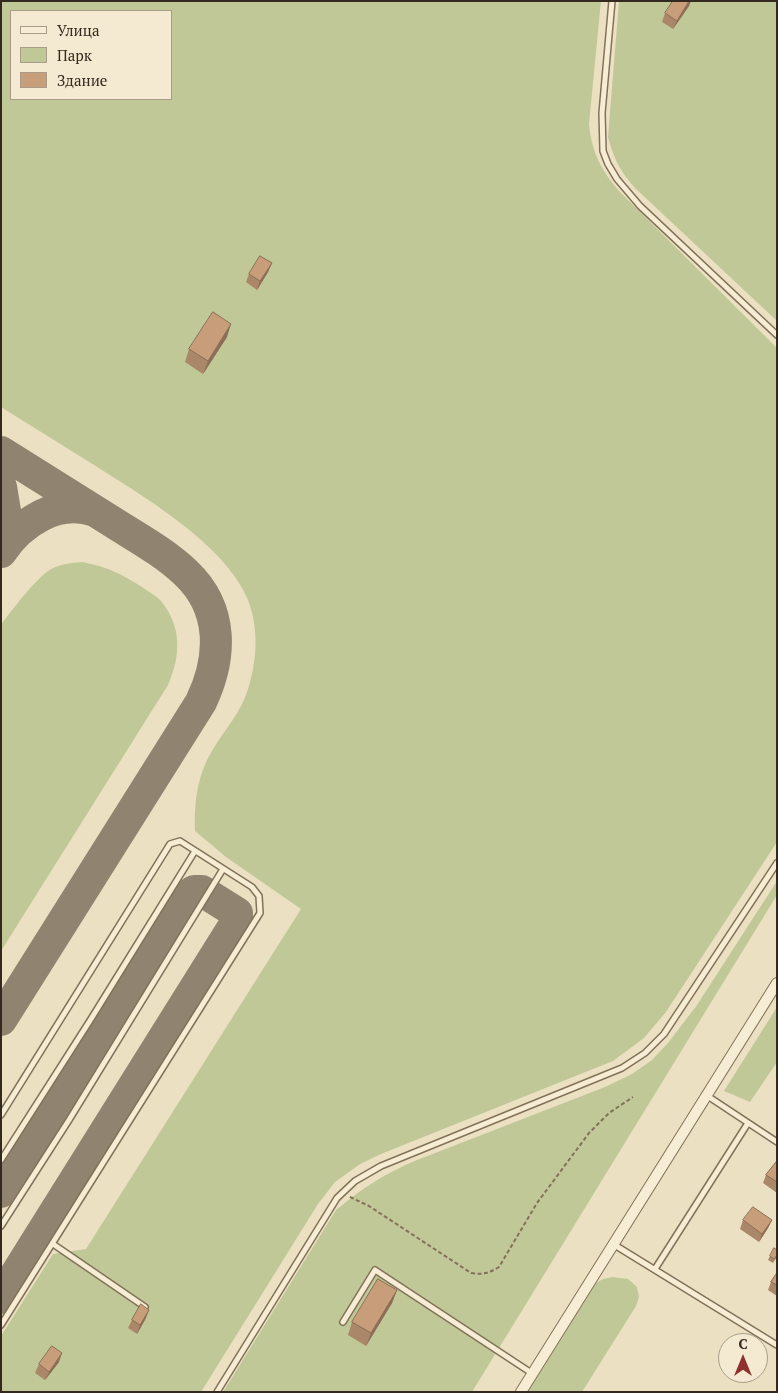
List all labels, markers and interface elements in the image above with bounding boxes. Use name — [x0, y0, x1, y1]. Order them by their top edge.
legend — [10, 10, 172, 100]
text: Улица — [57, 20, 100, 40]
text: Парк — [57, 45, 92, 65]
text: Здание — [57, 70, 107, 90]
north arrow — [718, 1333, 768, 1383]
text: С — [738, 1334, 748, 1353]

